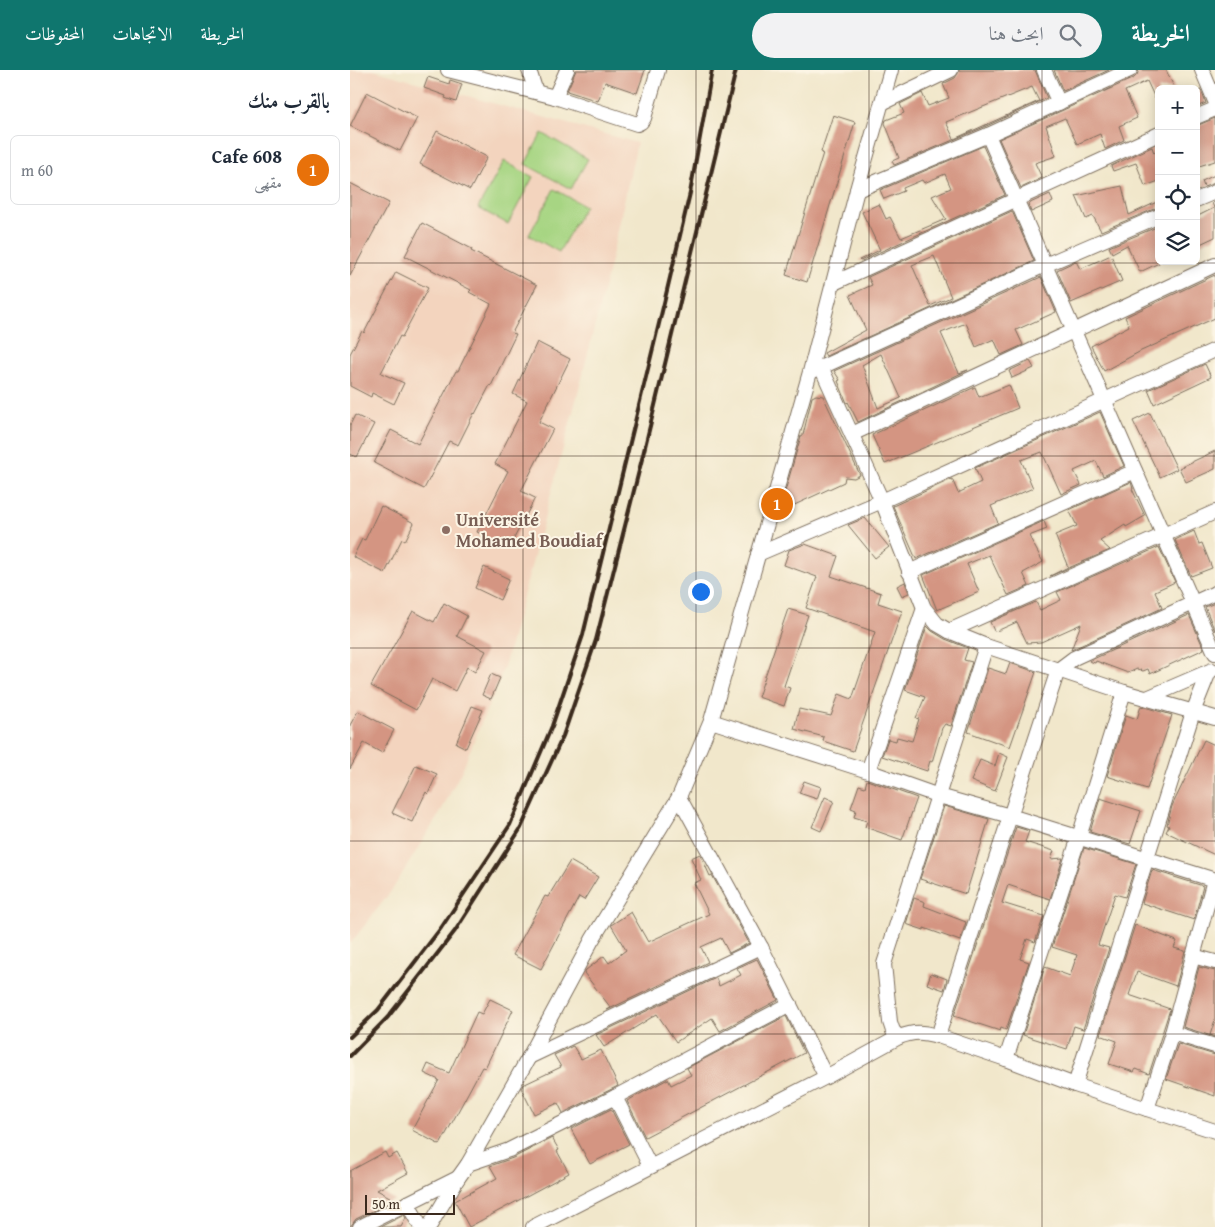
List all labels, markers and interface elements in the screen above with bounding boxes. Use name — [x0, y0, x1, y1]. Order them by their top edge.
search box — [752, 13, 1102, 58]
text: الخريطة — [1132, 15, 1190, 50]
text: ابحث هنا — [989, 19, 1044, 47]
text: المحفوظات — [25, 20, 84, 47]
text: الاتجاهات — [112, 20, 172, 47]
text: الخريطة — [200, 20, 244, 47]
icon: search — [1056, 21, 1084, 49]
text: بالقرب منك — [248, 85, 330, 116]
map controls — [1155, 85, 1200, 265]
button: + — [1155, 85, 1200, 130]
button: − — [1155, 130, 1200, 175]
text: Cafe 608 — [212, 142, 282, 170]
text: 60 m — [21, 158, 53, 182]
text: 1 — [309, 158, 317, 182]
text: مقهى — [254, 170, 282, 194]
button: locate — [1155, 175, 1200, 220]
button: layers — [1155, 220, 1200, 265]
pin: 1 — [761, 485, 793, 523]
place label: Université Mohamed Boudiaf — [456, 506, 605, 554]
marker: Université Mohamed Boudiaf — [440, 524, 452, 536]
your location — [688, 579, 714, 605]
scale bar — [365, 1192, 455, 1215]
text: 50 m — [372, 1194, 400, 1214]

